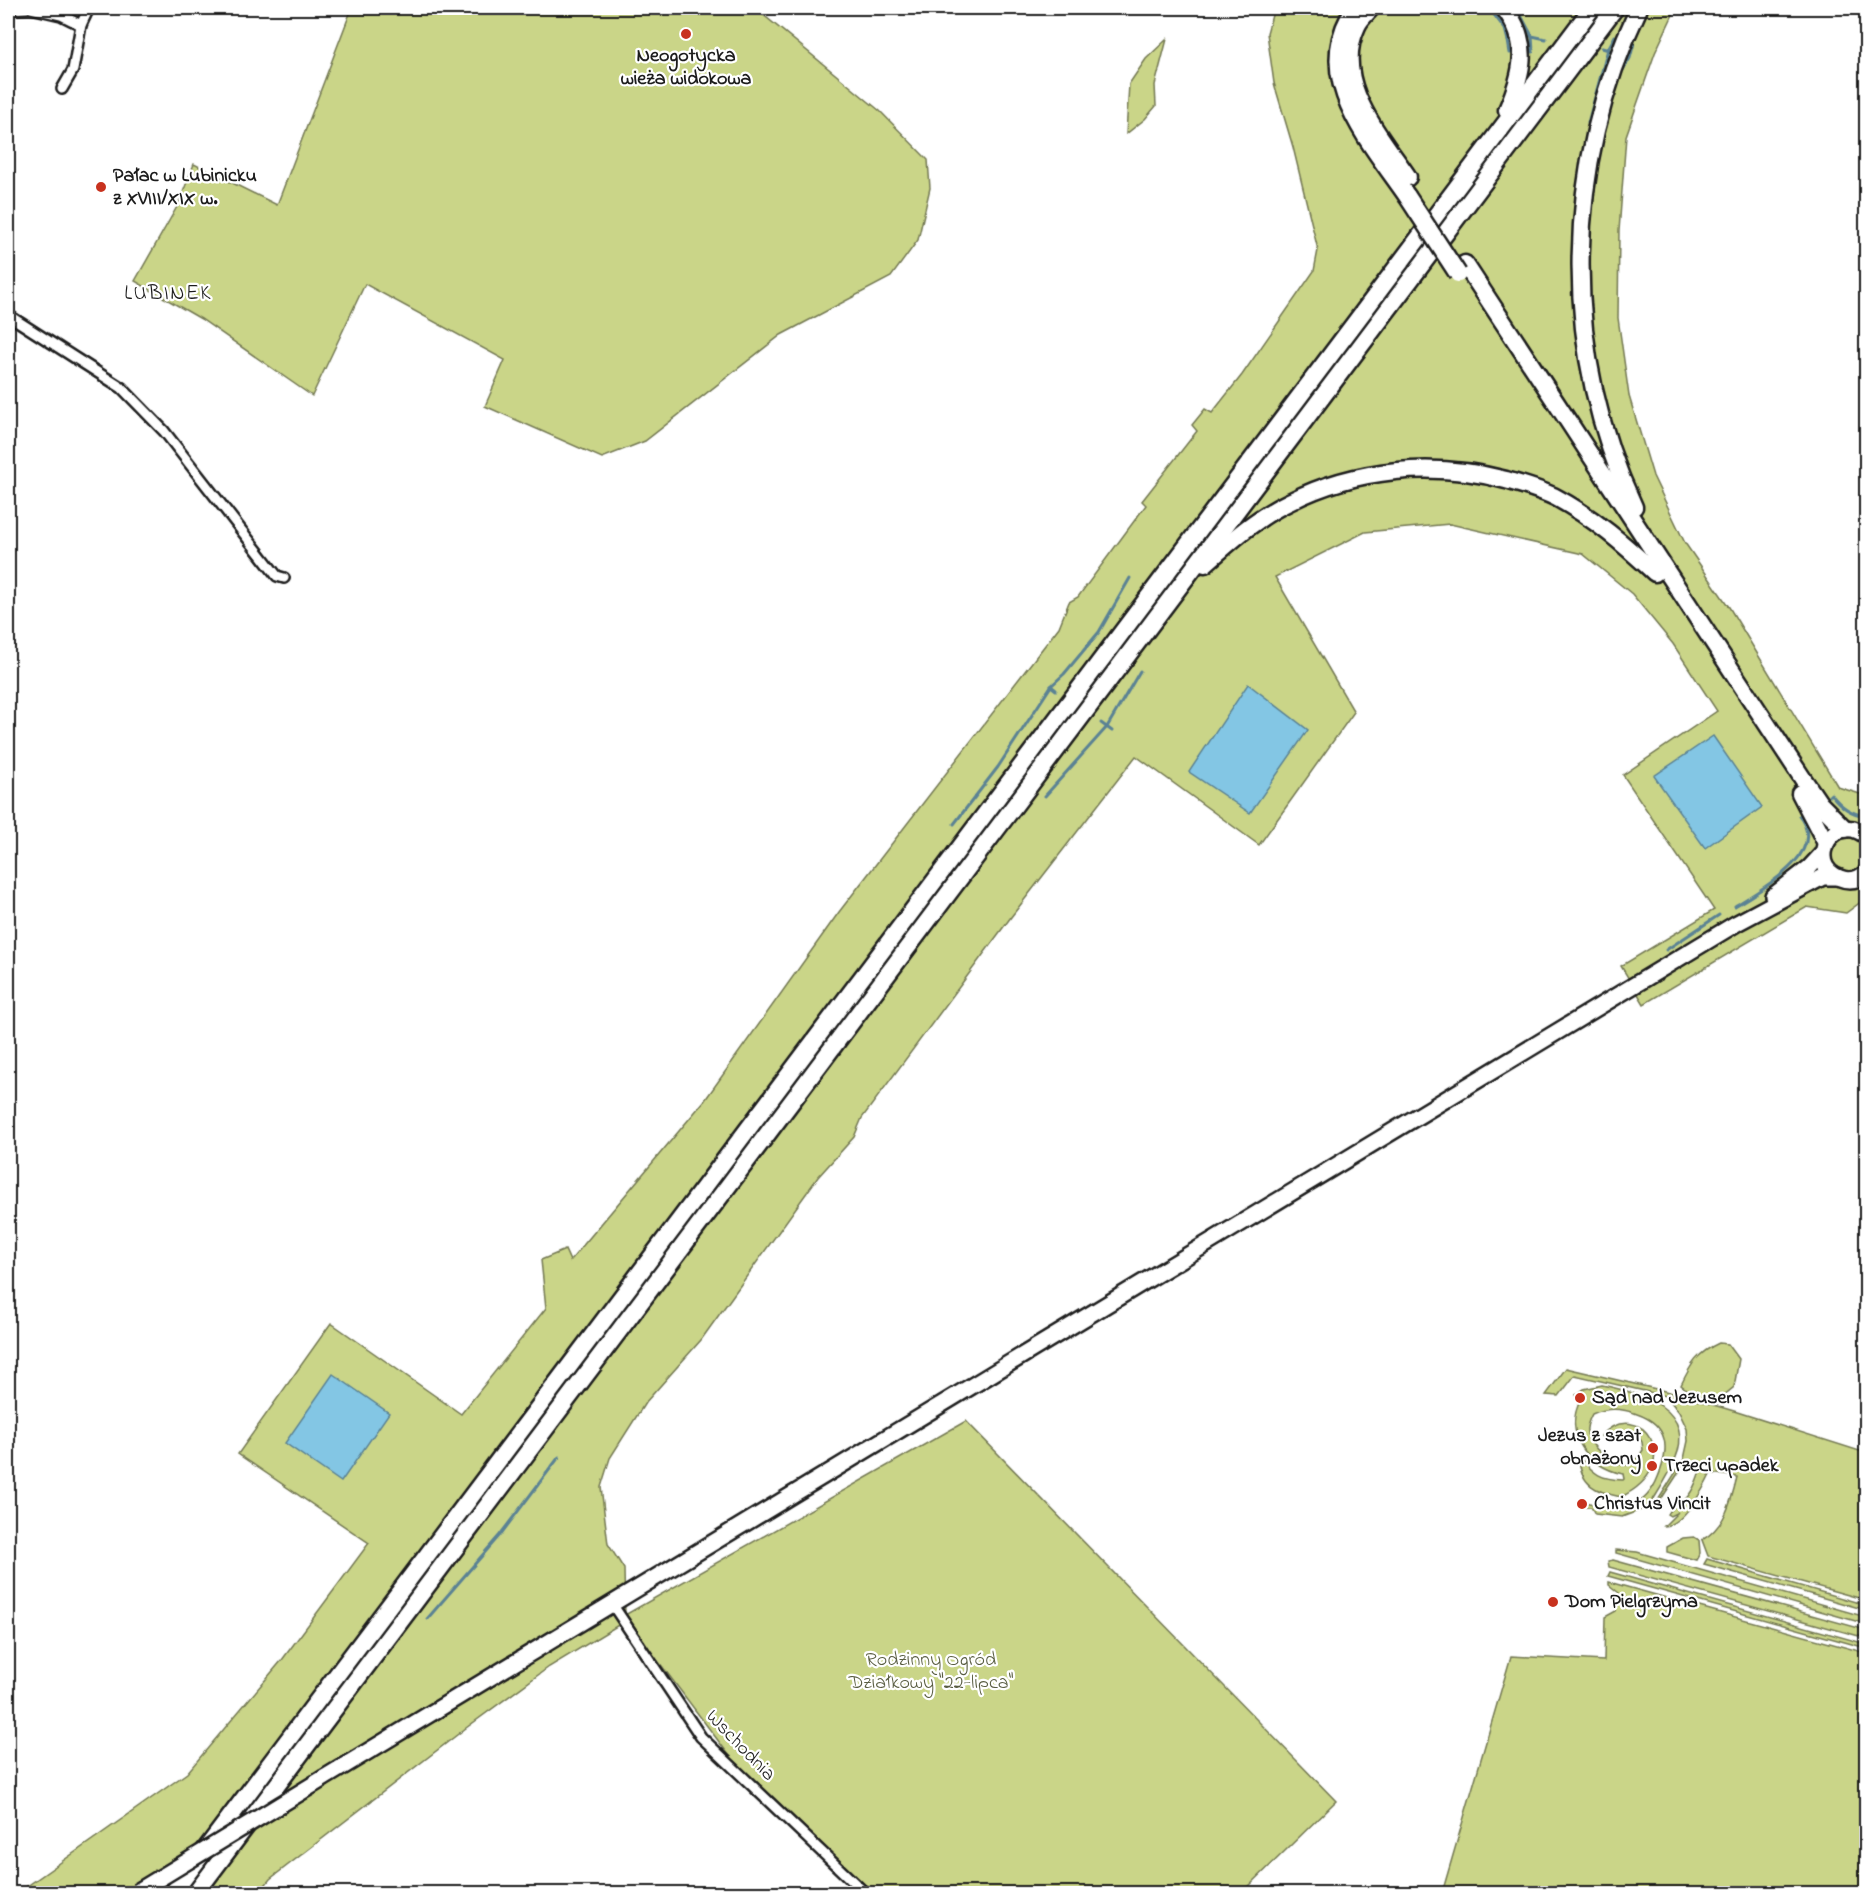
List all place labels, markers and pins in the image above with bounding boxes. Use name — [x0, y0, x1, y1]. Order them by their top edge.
marker: Neogotycka wieża widokowa — [679, 27, 693, 41]
place label: Neogotycka wieża widokowa — [621, 42, 752, 94]
place label: Pałac w Lubinicku z XVIII/XIX w. — [113, 162, 257, 214]
marker: Pałac w Lubinicku z XVIII/XIX w. — [94, 180, 108, 194]
place label: Sąd nad Jezusem — [1592, 1384, 1742, 1413]
marker: Sąd nad Jezusem — [1573, 1391, 1587, 1405]
place label: Jezus z szat obnażony — [1538, 1422, 1641, 1475]
marker: Jezus z szat obnażony — [1646, 1441, 1660, 1455]
place label: Trzeci upadek — [1664, 1452, 1780, 1481]
marker: Trzeci upadek — [1645, 1459, 1659, 1473]
place label: Christus Vincit — [1594, 1490, 1711, 1519]
marker: Christus Vincit — [1575, 1497, 1589, 1511]
place label: Dom Pielgrzyma — [1564, 1588, 1698, 1618]
marker: Dom Pielgrzyma — [1546, 1595, 1560, 1609]

